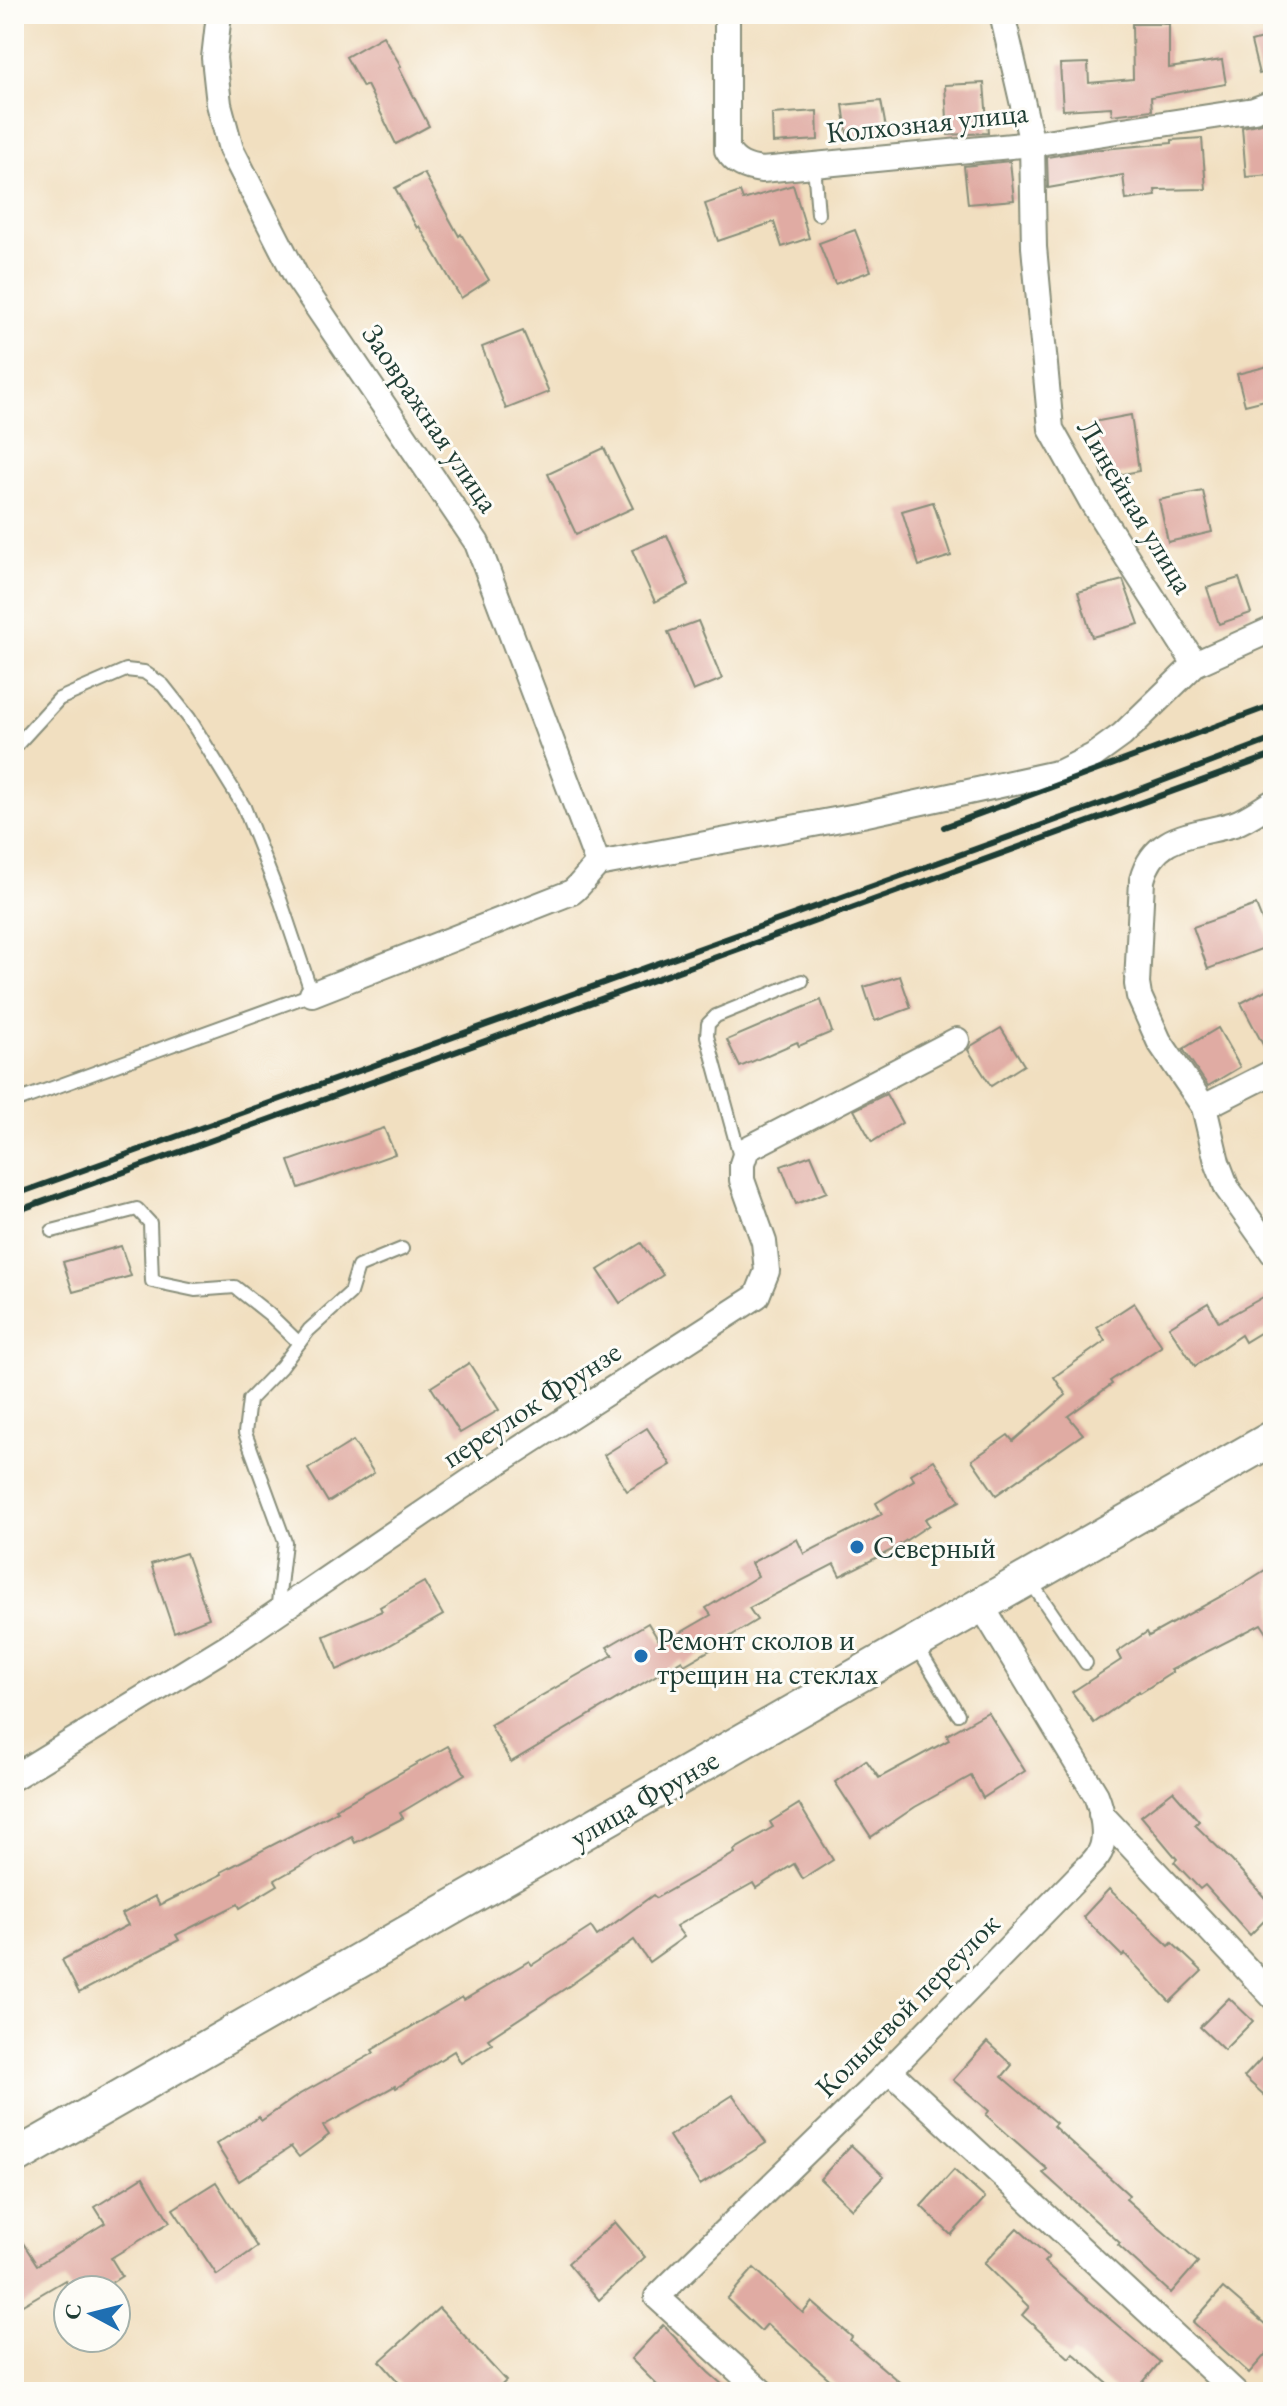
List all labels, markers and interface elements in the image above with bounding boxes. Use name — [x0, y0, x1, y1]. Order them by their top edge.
street label: Колхозная улица — [824, 92, 1030, 152]
street label: Заовражная улица — [353, 316, 509, 520]
street label: Линейная улица — [1068, 411, 1204, 601]
street label: переулок Фрунзе — [434, 1332, 628, 1476]
place label: Северный — [873, 1528, 996, 1567]
marker: Северный — [848, 1538, 866, 1556]
place label: Ремонт сколов и трещин на стеклах — [657, 1620, 878, 1693]
marker: Ремонт сколов и трещин на стеклах — [632, 1647, 650, 1665]
street label: улица Фрунзе — [562, 1740, 726, 1856]
street label: Кольцевой переулок — [806, 1904, 1008, 2106]
north arrow — [52, 2274, 132, 2354]
text: С — [57, 2302, 88, 2321]

